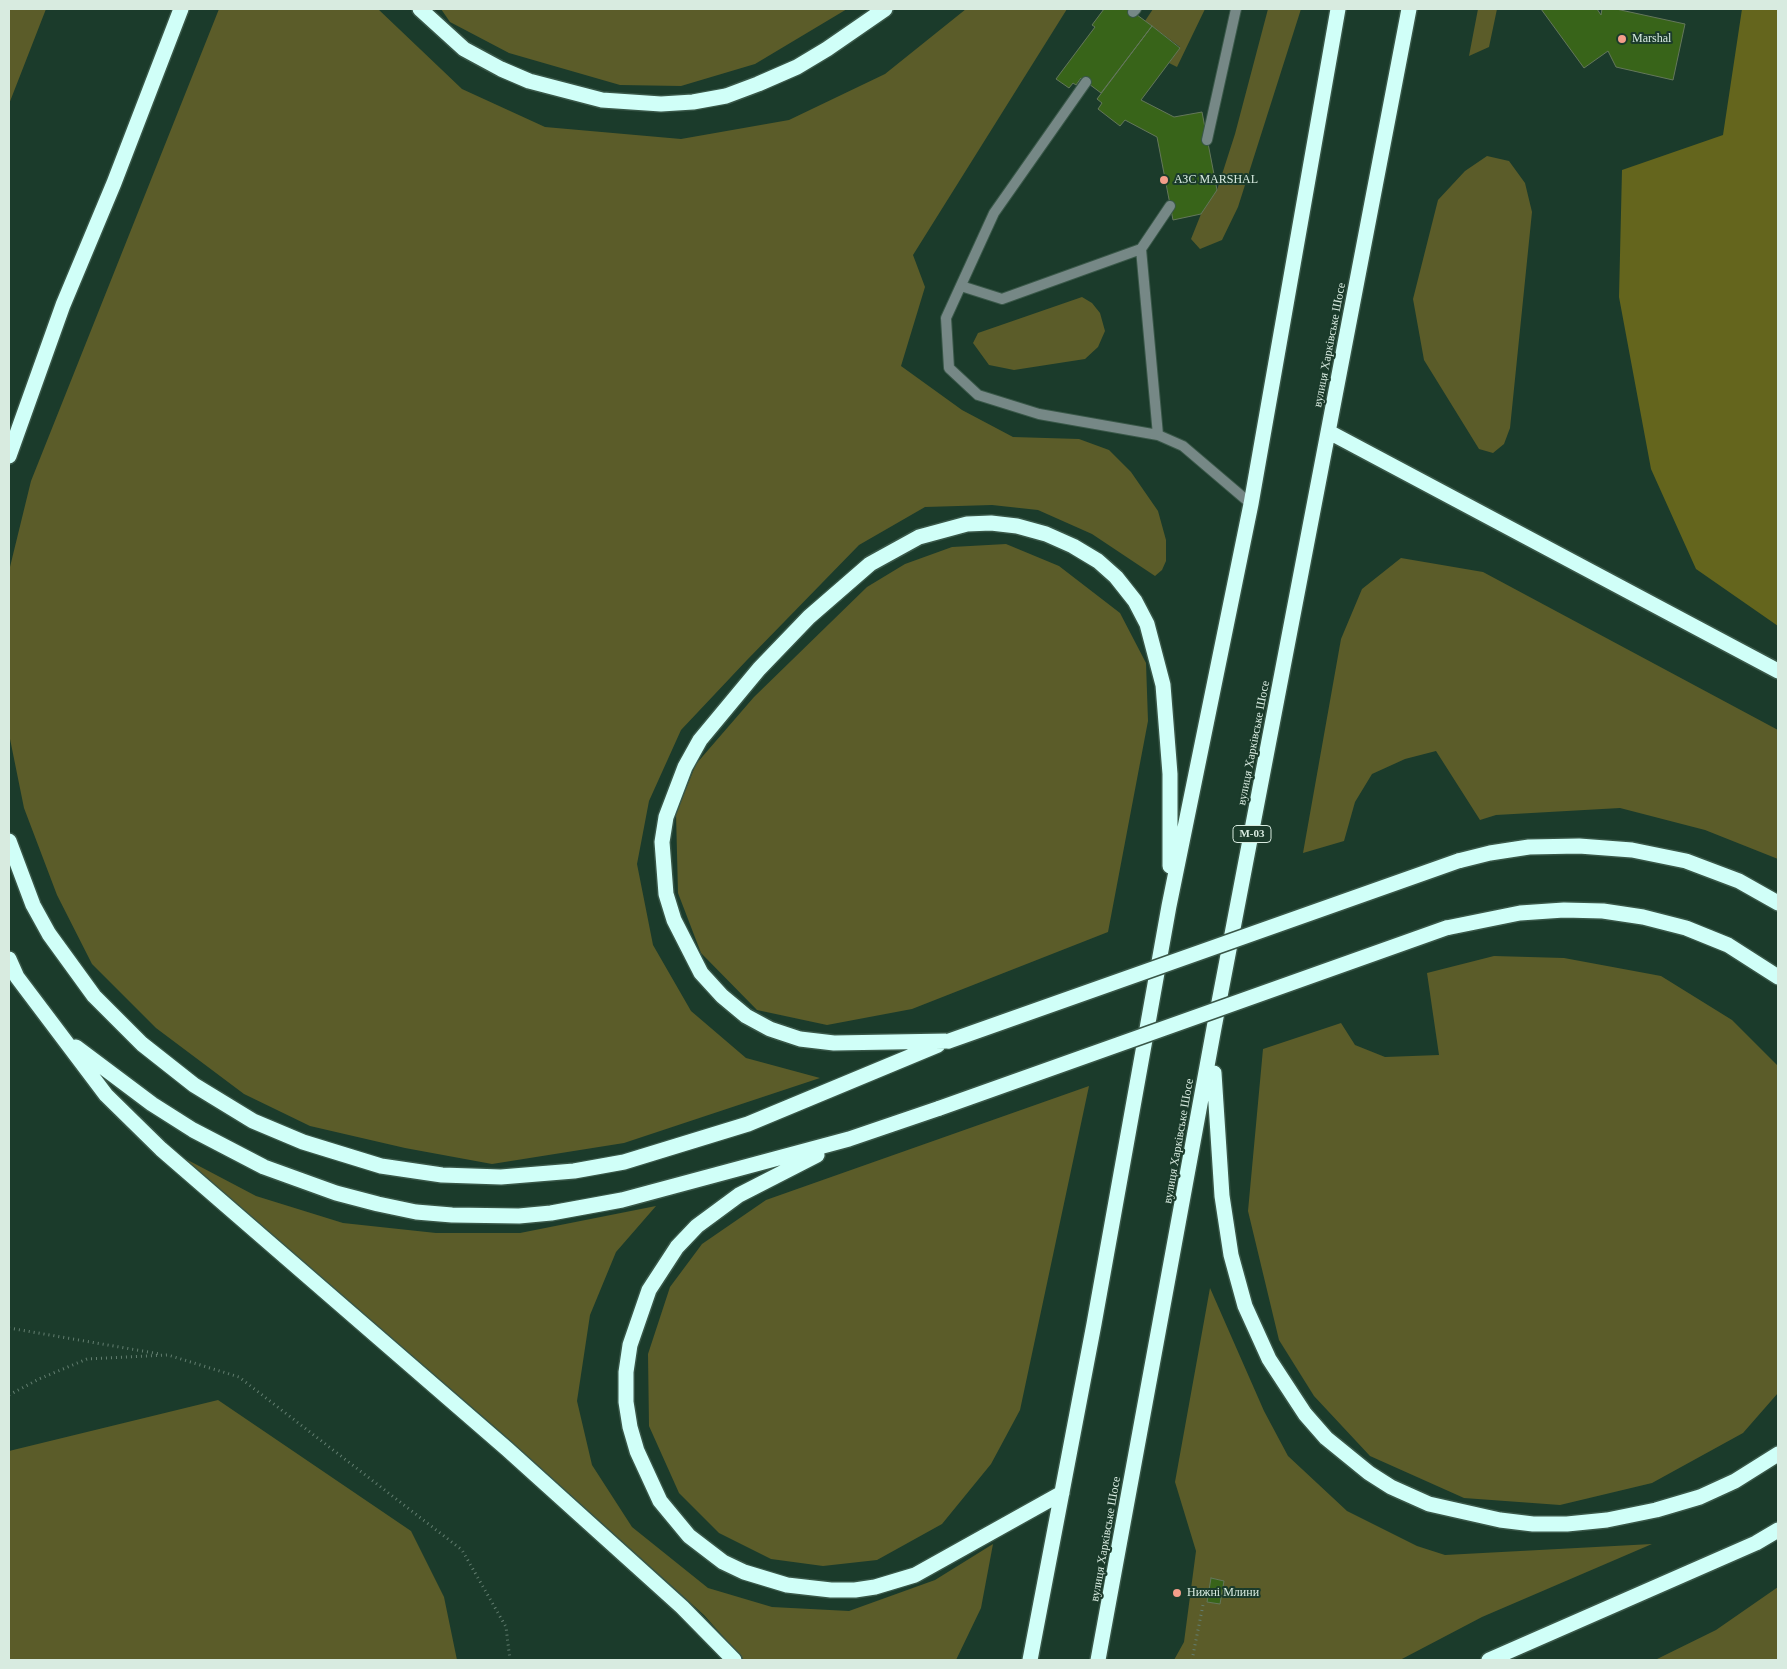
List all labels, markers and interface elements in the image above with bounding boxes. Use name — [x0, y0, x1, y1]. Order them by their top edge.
place label: Marshal — [1632, 32, 1671, 46]
marker: Marshal — [1616, 33, 1628, 45]
place label: АЗС MARSHAL — [1174, 173, 1258, 187]
marker: АЗС MARSHAL — [1158, 174, 1170, 186]
street label: вулиця Харківське Шосе — [1311, 281, 1349, 409]
street label: вулиця Харківське Шосе — [1235, 679, 1273, 807]
road number: М-03 — [1233, 826, 1271, 842]
street label: вулиця Харківське Шосе — [1161, 1077, 1197, 1205]
street label: вулиця Харківське Шосе — [1088, 1475, 1124, 1603]
place label: Нижні Млини — [1187, 1586, 1259, 1600]
marker: Нижні Млини — [1171, 1587, 1183, 1599]

